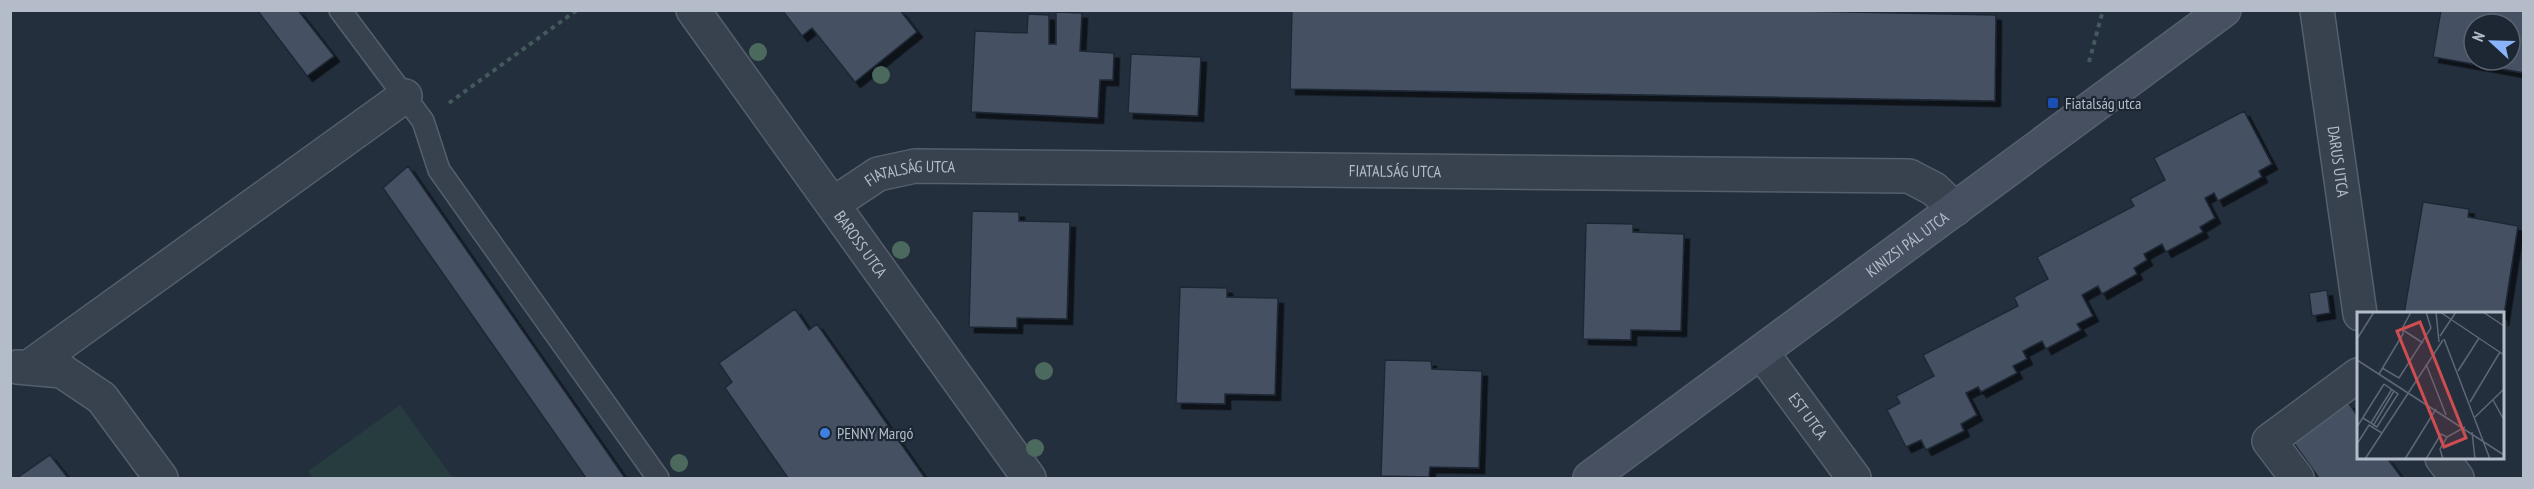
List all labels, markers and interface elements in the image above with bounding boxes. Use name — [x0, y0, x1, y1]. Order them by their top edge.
north arrow — [2462, 12, 2522, 72]
text: N — [2467, 29, 2489, 44]
place label: Fiatalság utca — [2065, 93, 2141, 113]
marker: Fiatalság utca — [2046, 96, 2060, 110]
street label: DARUS UTCA — [2324, 125, 2353, 199]
street label: FIATALSÁG UTCA — [861, 156, 956, 190]
street label: FIATALSÁG UTCA — [1349, 160, 1442, 181]
street label: BAROSS UTCA — [830, 207, 892, 282]
street label: KINIZSI PÁL UTCA — [1862, 207, 1953, 281]
inset map — [2357, 312, 2504, 459]
street label: EST UTCA — [1784, 388, 1832, 444]
place label: PENNY Margó — [837, 423, 914, 443]
marker: PENNY Margó — [818, 426, 832, 440]

